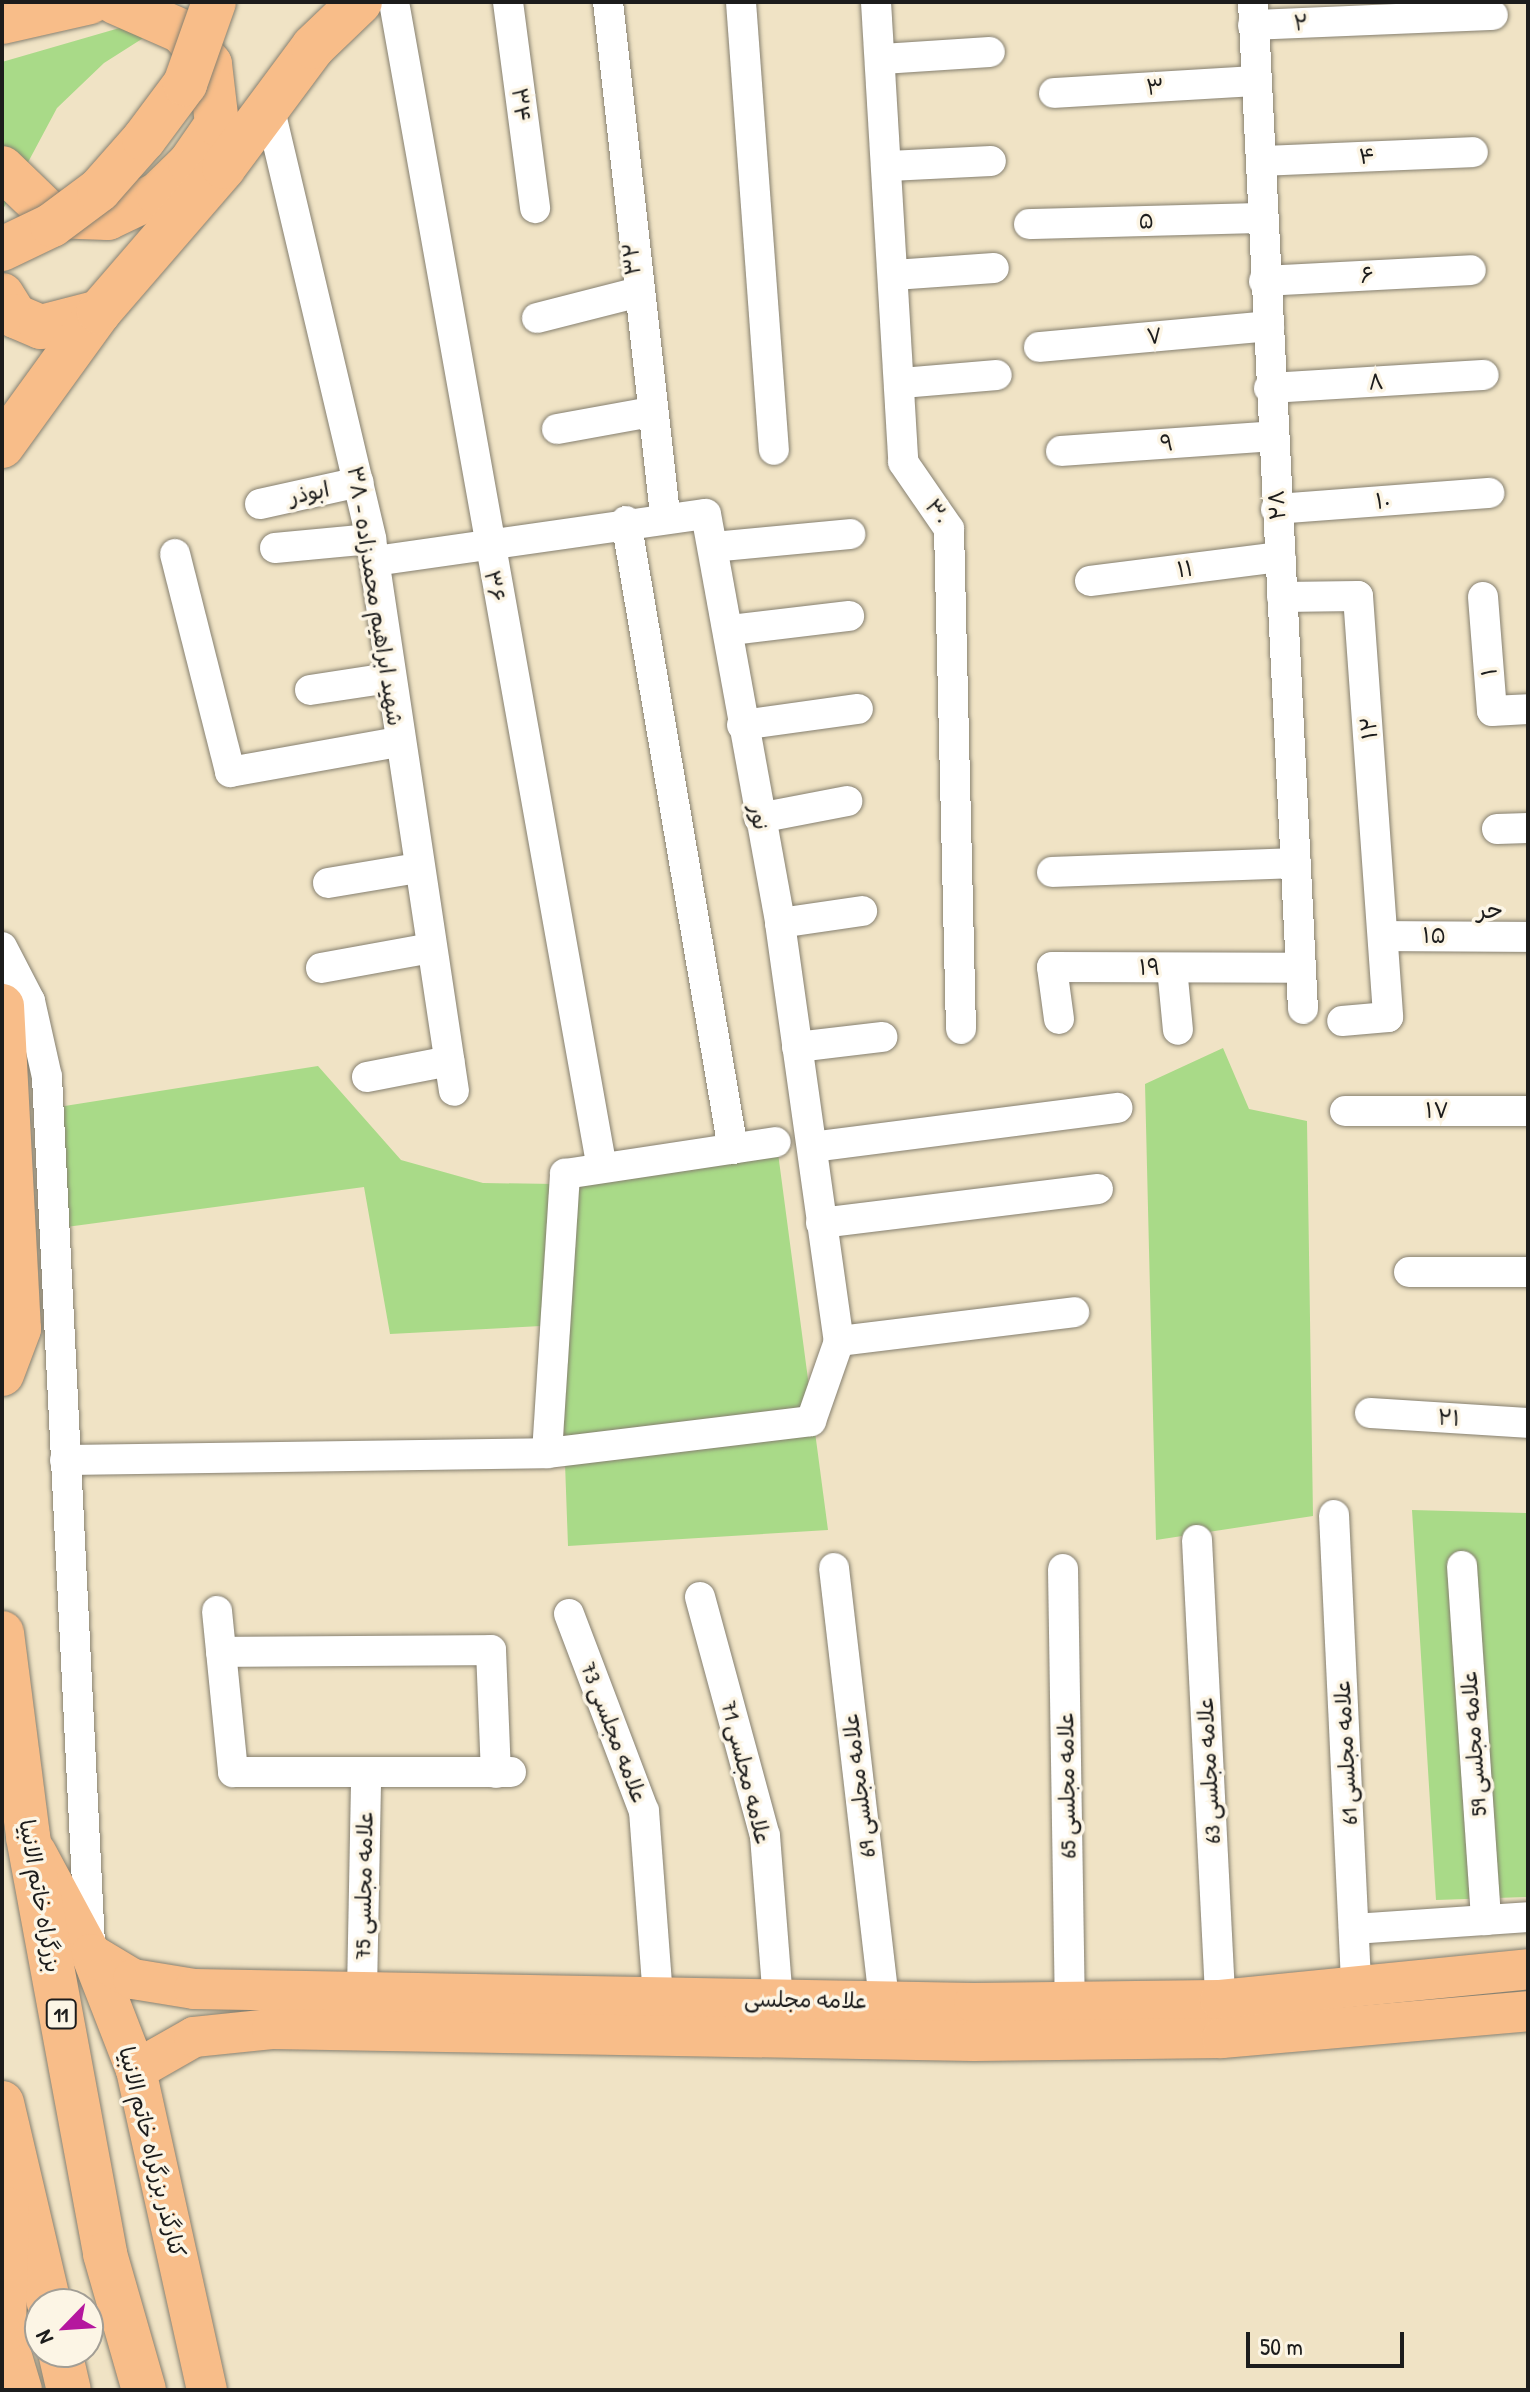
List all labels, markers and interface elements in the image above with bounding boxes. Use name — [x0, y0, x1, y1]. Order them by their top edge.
street label: ۲ — [1293, 9, 1309, 37]
street label: ۳ — [1145, 73, 1165, 101]
street label: ۳۴ — [506, 86, 536, 124]
street label: ۴ — [1358, 143, 1376, 169]
street label: ۵ — [1138, 208, 1154, 234]
street label: ۳۲ — [617, 241, 647, 277]
street label: ۶ — [1360, 261, 1374, 289]
street label: ۷ — [1145, 322, 1163, 350]
street label: ۸ — [1367, 368, 1385, 396]
street label: ۹ — [1159, 429, 1175, 457]
street label: شهید ابراهیم محمدزاده - ۳۸ — [341, 464, 409, 728]
street label: ابوذر — [286, 476, 332, 510]
street label: ۱۰ — [1375, 487, 1391, 515]
street label: ۲۸ — [1263, 489, 1291, 521]
street label: ۳۰ — [919, 494, 955, 530]
street label: ۱۱ — [1175, 555, 1195, 583]
street label: ۳۶ — [478, 568, 510, 604]
street label: ۱ — [1476, 667, 1502, 677]
street label: ۱۲ — [1355, 715, 1383, 741]
street label: نور — [744, 802, 774, 832]
district label: حر — [1477, 896, 1503, 924]
street label: ۱۵ — [1422, 923, 1446, 949]
street label: ۱۹ — [1139, 955, 1161, 981]
street label: ۱۷ — [1425, 1098, 1449, 1124]
street label: ۲۱ — [1437, 1404, 1461, 1432]
street label: علامه مجلسی 73 — [575, 1658, 653, 1808]
street label: علامه مجلسی 59 — [1456, 1669, 1492, 1817]
street label: علامه مجلسی 61 — [1329, 1679, 1363, 1825]
street label: علامه مجلسی 63 — [1192, 1696, 1226, 1844]
street label: علامه مجلسی 71 — [715, 1698, 777, 1848]
street label: علامه مجلسی 69 — [837, 1711, 881, 1859]
street label: علامه مجلسی 65 — [1053, 1711, 1081, 1859]
street label: علامه مجلسی 75 — [350, 1810, 378, 1960]
street label: بزرگراه خاتم الانبیا — [14, 1817, 66, 1975]
street label: علامه مجلسی — [744, 1986, 868, 2014]
road number: 11 — [45, 1998, 77, 2030]
street label: کنارگذر بزرگراه خاتم الانبیا — [113, 2044, 191, 2260]
north arrow — [24, 2288, 104, 2368]
scale bar — [1250, 2316, 1408, 2366]
text: N — [28, 2326, 60, 2349]
text: 50 m — [1260, 2330, 1303, 2362]

